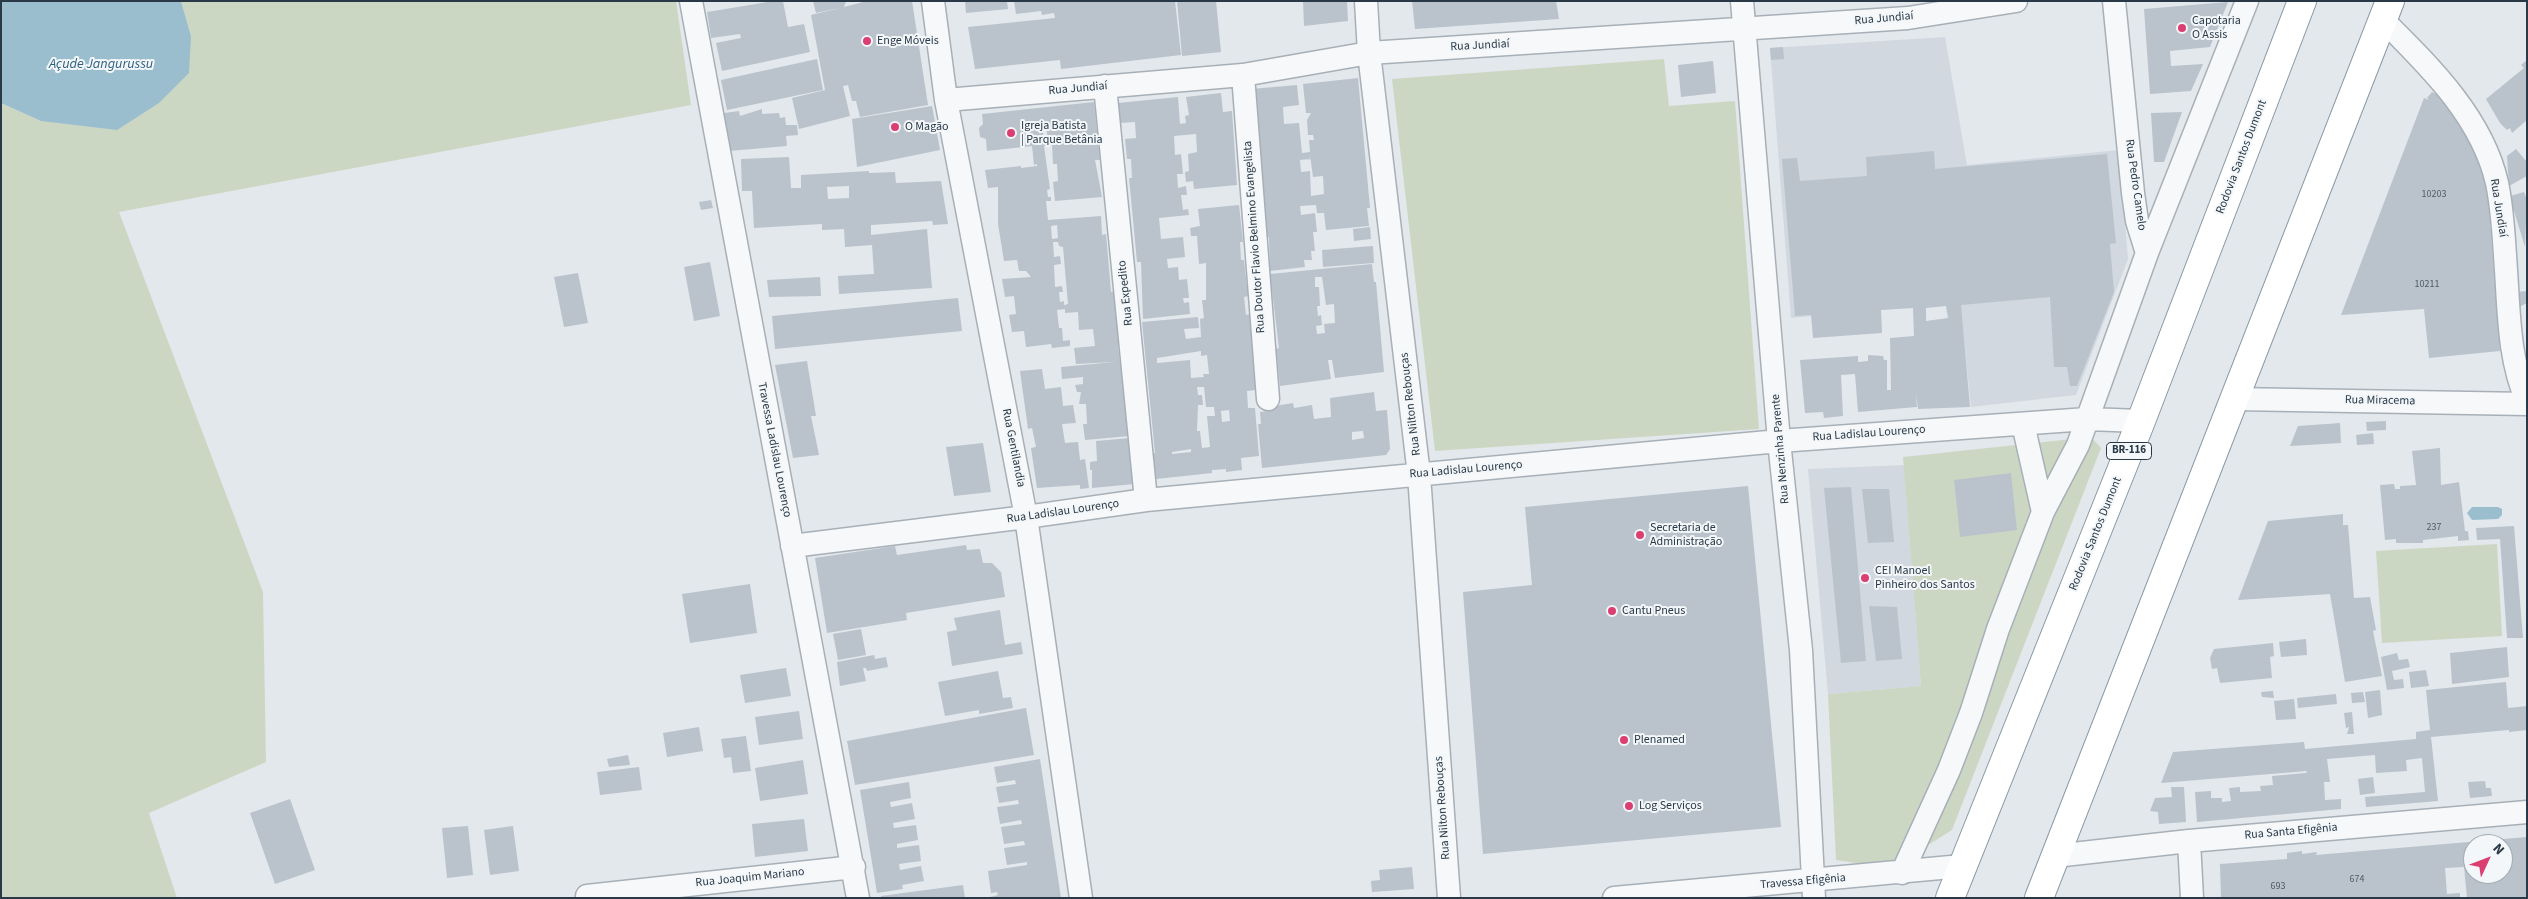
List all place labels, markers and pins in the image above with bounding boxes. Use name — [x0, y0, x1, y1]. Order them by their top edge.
place label: Capotaria O Assis — [2192, 14, 2241, 42]
marker: Capotaria O Assis — [2176, 22, 2188, 34]
place label: Enge Móveis — [877, 34, 939, 48]
marker: Enge Móveis — [861, 35, 873, 47]
place label: Igreja Batista | Parque Betânia — [1021, 119, 1103, 147]
place label: O Magão — [905, 120, 949, 134]
marker: O Magão — [889, 121, 901, 133]
marker: Igreja Batista | Parque Betânia — [1005, 127, 1017, 139]
place label: Secretaria de Administração — [1650, 521, 1722, 549]
marker: Secretaria de Administração — [1634, 529, 1646, 541]
place label: CEI Manoel Pinheiro dos Santos — [1875, 564, 1975, 592]
marker: CEI Manoel Pinheiro dos Santos — [1859, 572, 1871, 584]
place label: Cantu Pneus — [1622, 604, 1685, 618]
marker: Cantu Pneus — [1606, 605, 1618, 617]
place label: Plenamed — [1634, 733, 1685, 747]
marker: Plenamed — [1618, 734, 1630, 746]
place label: Log Serviços — [1639, 799, 1702, 813]
marker: Log Serviços — [1623, 800, 1635, 812]

